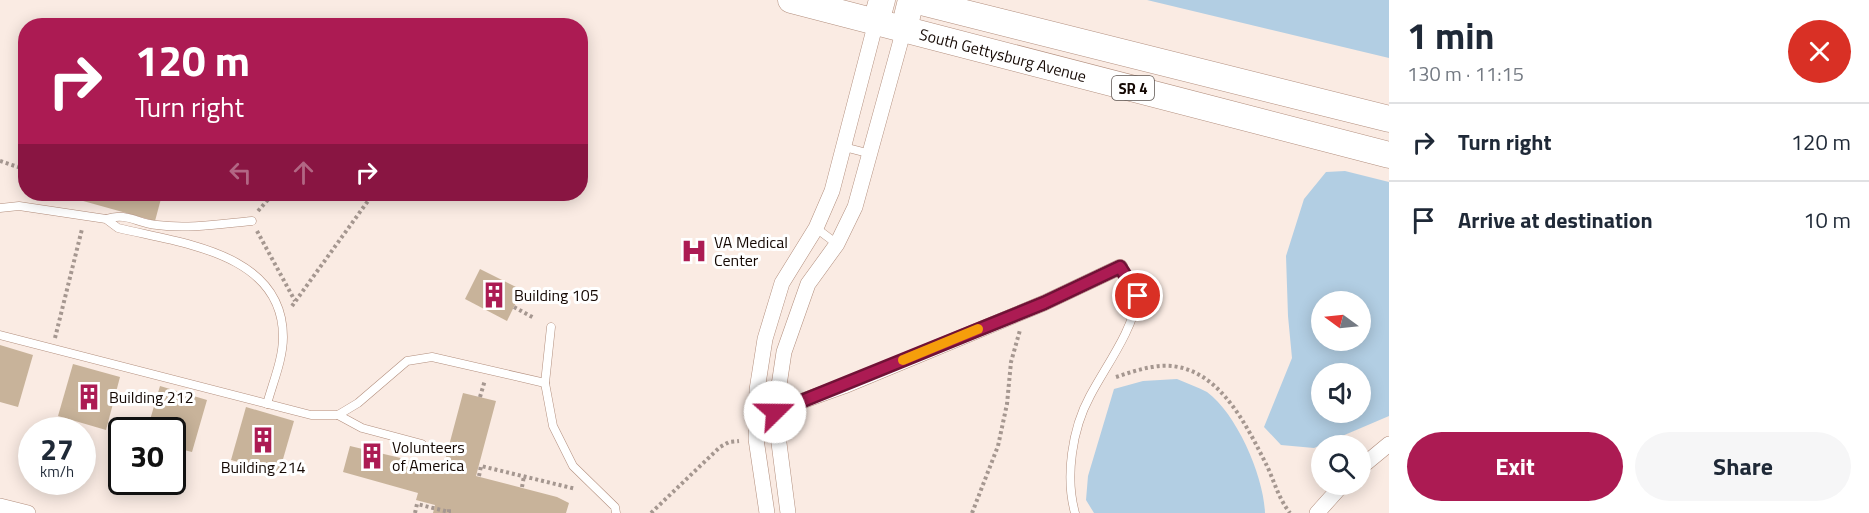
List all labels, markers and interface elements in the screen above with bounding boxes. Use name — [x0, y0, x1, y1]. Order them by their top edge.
text: 1 min — [1407, 8, 1494, 63]
button: close — [1788, 20, 1851, 83]
street label: South Gettysburg Avenue — [917, 22, 1089, 88]
text: 120 m — [135, 28, 250, 92]
icon: right — [36, 42, 114, 120]
text: 130 m · 11:15 — [1407, 58, 1524, 89]
road number: SR 4 — [1112, 76, 1154, 100]
text: Turn right — [135, 86, 244, 127]
text: Turn right — [1458, 125, 1552, 159]
text: 120 m — [1791, 125, 1851, 159]
icon: right — [1407, 126, 1440, 159]
icon: left — [224, 156, 257, 189]
icon: ahead — [287, 156, 320, 189]
icon: right — [350, 156, 383, 189]
text: Arrive at destination — [1458, 203, 1653, 237]
text: 10 m — [1803, 203, 1851, 237]
icon: arrive — [1407, 204, 1440, 237]
place label: VA Medical Center — [714, 230, 788, 272]
hospital icon: VA Medical Center — [679, 236, 709, 266]
pin — [1112, 270, 1163, 321]
icon: arrive — [1121, 279, 1154, 312]
building icon: Building 105 — [479, 280, 509, 310]
place label: Building 105 — [514, 283, 599, 307]
north arrow — [1311, 291, 1371, 351]
map controls — [1311, 291, 1371, 495]
button: sound — [1311, 363, 1371, 423]
position arrow — [743, 380, 807, 444]
building icon: Building 212 — [74, 382, 104, 412]
place label: Building 212 — [109, 385, 194, 409]
speed limit sign: 30 — [108, 417, 186, 495]
building icon: Building 214 — [248, 425, 278, 455]
text: 27 — [40, 426, 74, 472]
button: Exit — [1407, 432, 1623, 501]
button: Share — [1635, 432, 1851, 501]
place label: Volunteers of America — [392, 435, 465, 477]
button: search — [1311, 435, 1371, 495]
building icon: Volunteers of America — [357, 441, 387, 471]
place label: Building 214 — [221, 455, 305, 479]
text: km/h — [40, 460, 74, 483]

